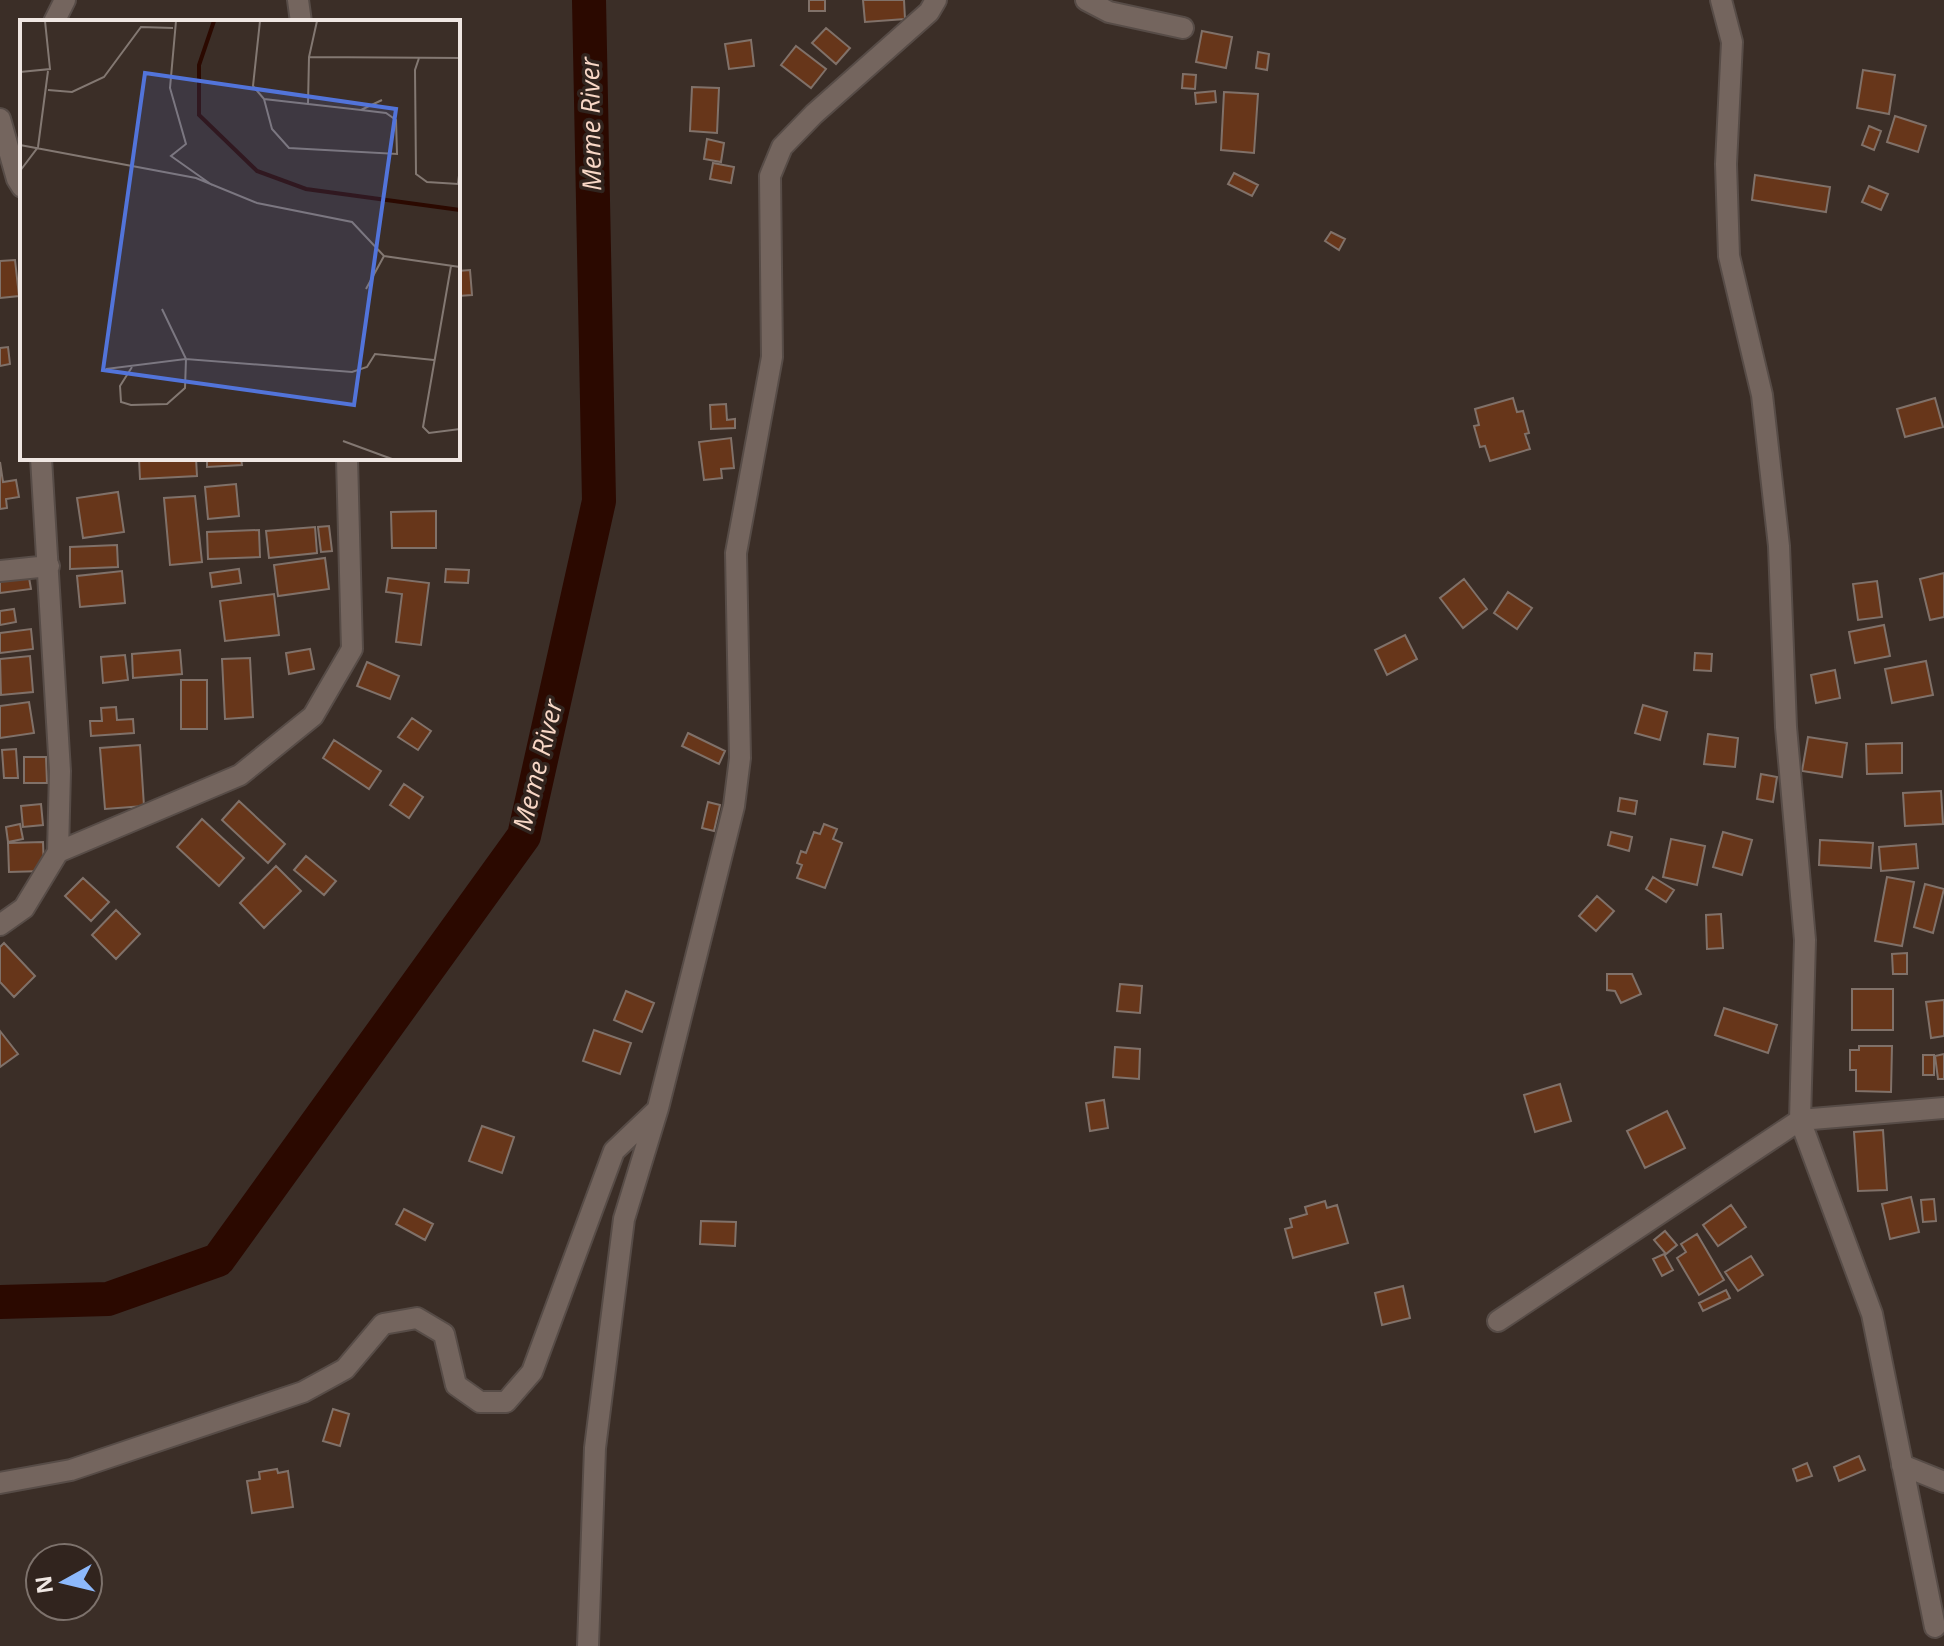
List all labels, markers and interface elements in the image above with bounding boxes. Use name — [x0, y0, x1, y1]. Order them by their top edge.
inset map — [20, 20, 460, 460]
water label: Meme River — [571, 55, 609, 191]
water label: Meme River — [503, 694, 571, 834]
north arrow — [24, 1542, 104, 1622]
text: N — [27, 1574, 59, 1596]

